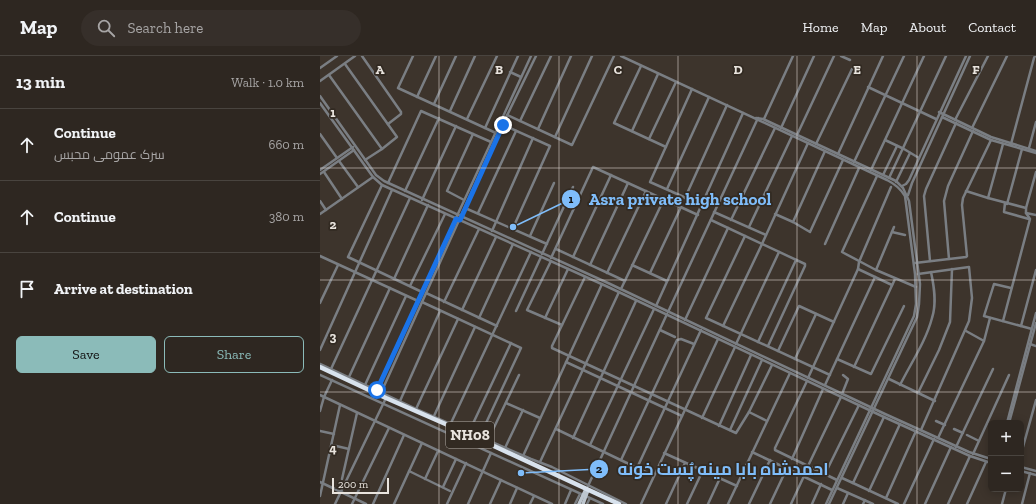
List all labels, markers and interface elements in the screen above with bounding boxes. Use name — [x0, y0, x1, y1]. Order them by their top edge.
search box — [81, 10, 361, 46]
text: Map — [20, 16, 57, 39]
icon: search — [95, 17, 117, 39]
text: Search here — [127, 19, 203, 37]
text: Home — [803, 19, 839, 36]
text: Map — [861, 19, 887, 36]
text: About — [909, 19, 946, 36]
text: Contact — [968, 19, 1016, 36]
text: A — [376, 62, 385, 77]
text: B — [495, 62, 503, 77]
text: C — [614, 62, 622, 77]
text: D — [733, 62, 743, 77]
text: E — [853, 62, 861, 77]
text: F — [972, 62, 980, 77]
text: 13 min — [16, 72, 65, 92]
text: Walk · 1.0 km — [231, 75, 304, 90]
text: 1 — [330, 105, 336, 120]
route end — [494, 116, 512, 134]
text: Continue — [54, 124, 116, 142]
icon: ahead — [16, 134, 38, 156]
text: 660 m — [269, 137, 304, 152]
text: سرک عمومی محبس — [54, 147, 165, 162]
callout: Asra private high school — [561, 184, 779, 213]
text: Asra private high school — [589, 189, 771, 209]
text: 1 — [569, 192, 574, 206]
icon: ahead — [16, 206, 38, 228]
text: Continue — [54, 208, 116, 226]
text: 380 m — [269, 209, 304, 224]
text: 2 — [330, 217, 337, 232]
icon: arrive — [16, 278, 38, 300]
text: Arrive at destination — [54, 280, 193, 298]
text: 3 — [330, 329, 337, 344]
button: Save — [16, 336, 156, 373]
button: Share — [164, 336, 304, 373]
route start — [368, 381, 386, 399]
map controls — [988, 420, 1024, 492]
button: + — [988, 420, 1024, 456]
road number: NH08 — [446, 422, 494, 448]
text: 4 — [329, 441, 337, 456]
callout: احمدشاه بابا مینه پُست خونه — [589, 455, 836, 484]
button: − — [988, 456, 1024, 492]
text: احمدشاه بابا مینه پُست خونه — [617, 459, 829, 481]
text: 2 — [596, 462, 603, 476]
scale bar — [332, 476, 389, 495]
text: 200 m — [338, 478, 368, 491]

